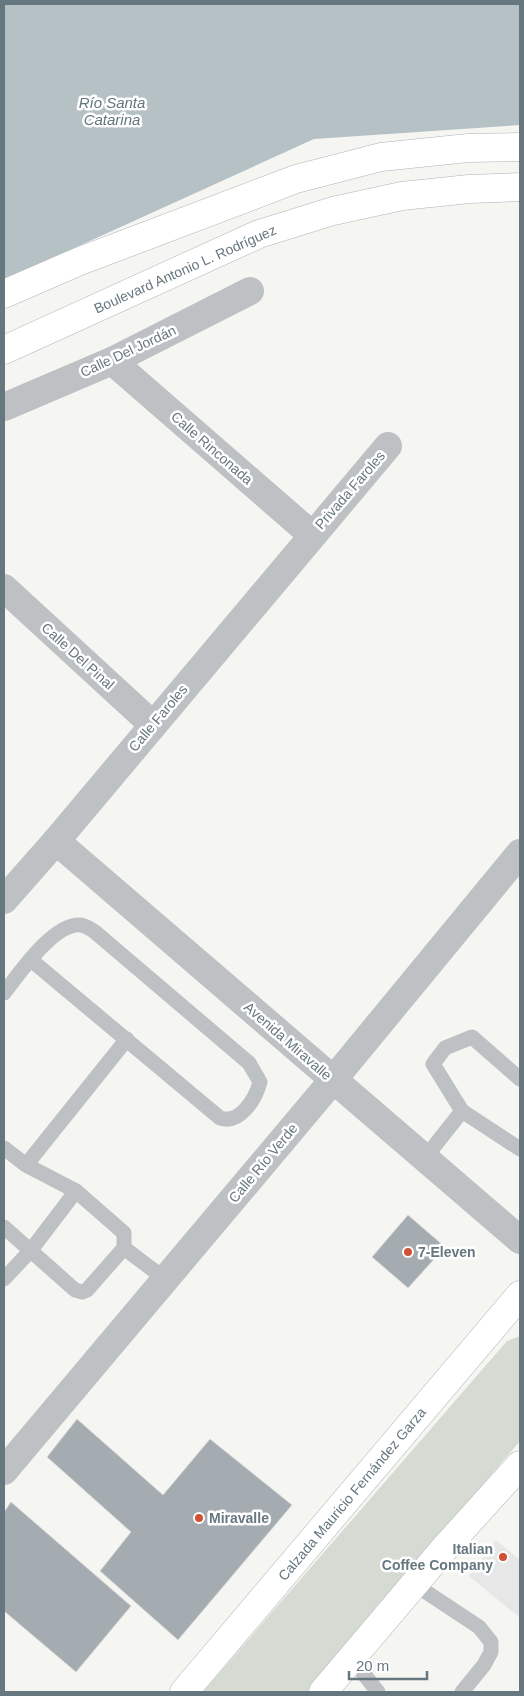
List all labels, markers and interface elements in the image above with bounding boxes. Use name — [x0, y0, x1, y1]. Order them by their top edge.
water label: Río Santa Catarina — [79, 94, 145, 128]
street label: Boulevard Antonio L. Rodríguez — [91, 221, 279, 317]
street label: Calle Del Jordán — [78, 322, 178, 380]
street label: Calle Rinconada — [168, 408, 256, 488]
street label: Privada Faroles — [312, 448, 388, 532]
street label: Calle Del Pinal — [39, 619, 117, 693]
street label: Calle Faroles — [125, 681, 191, 755]
street label: Avenida Miravalle — [241, 999, 335, 1083]
street label: Calle Río Verde — [225, 1120, 301, 1206]
place label: 7-Eleven — [418, 1244, 476, 1260]
marker: 7-Eleven — [402, 1246, 414, 1258]
street label: Calzada Mauricio Fernández Garza — [275, 1404, 429, 1584]
place label: Miravalle — [209, 1510, 269, 1526]
marker: Miravalle — [193, 1512, 205, 1524]
place label: Italian Coffee Company — [382, 1541, 493, 1573]
marker: Italian Coffee Company — [497, 1551, 509, 1563]
scale bar — [349, 1648, 426, 1680]
text: 20 m — [356, 1657, 389, 1674]

